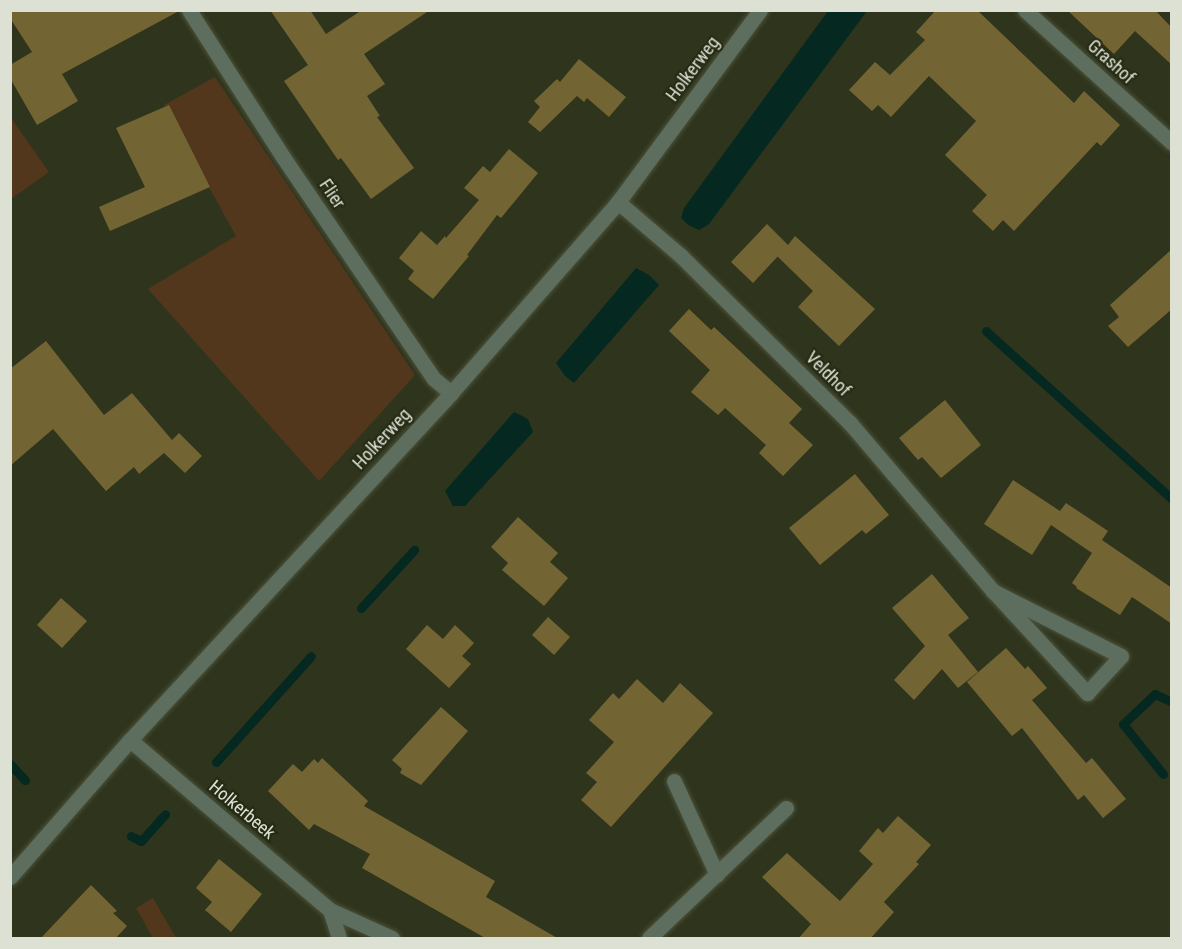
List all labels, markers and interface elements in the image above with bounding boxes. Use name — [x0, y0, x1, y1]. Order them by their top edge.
street label: Holkerweg — [662, 32, 724, 106]
street label: Grashof — [1083, 35, 1139, 89]
street label: Flier — [314, 175, 350, 213]
street label: Veldhof — [801, 347, 855, 401]
street label: Holkerweg — [348, 404, 416, 474]
street label: Holkerbeek — [204, 776, 280, 844]

